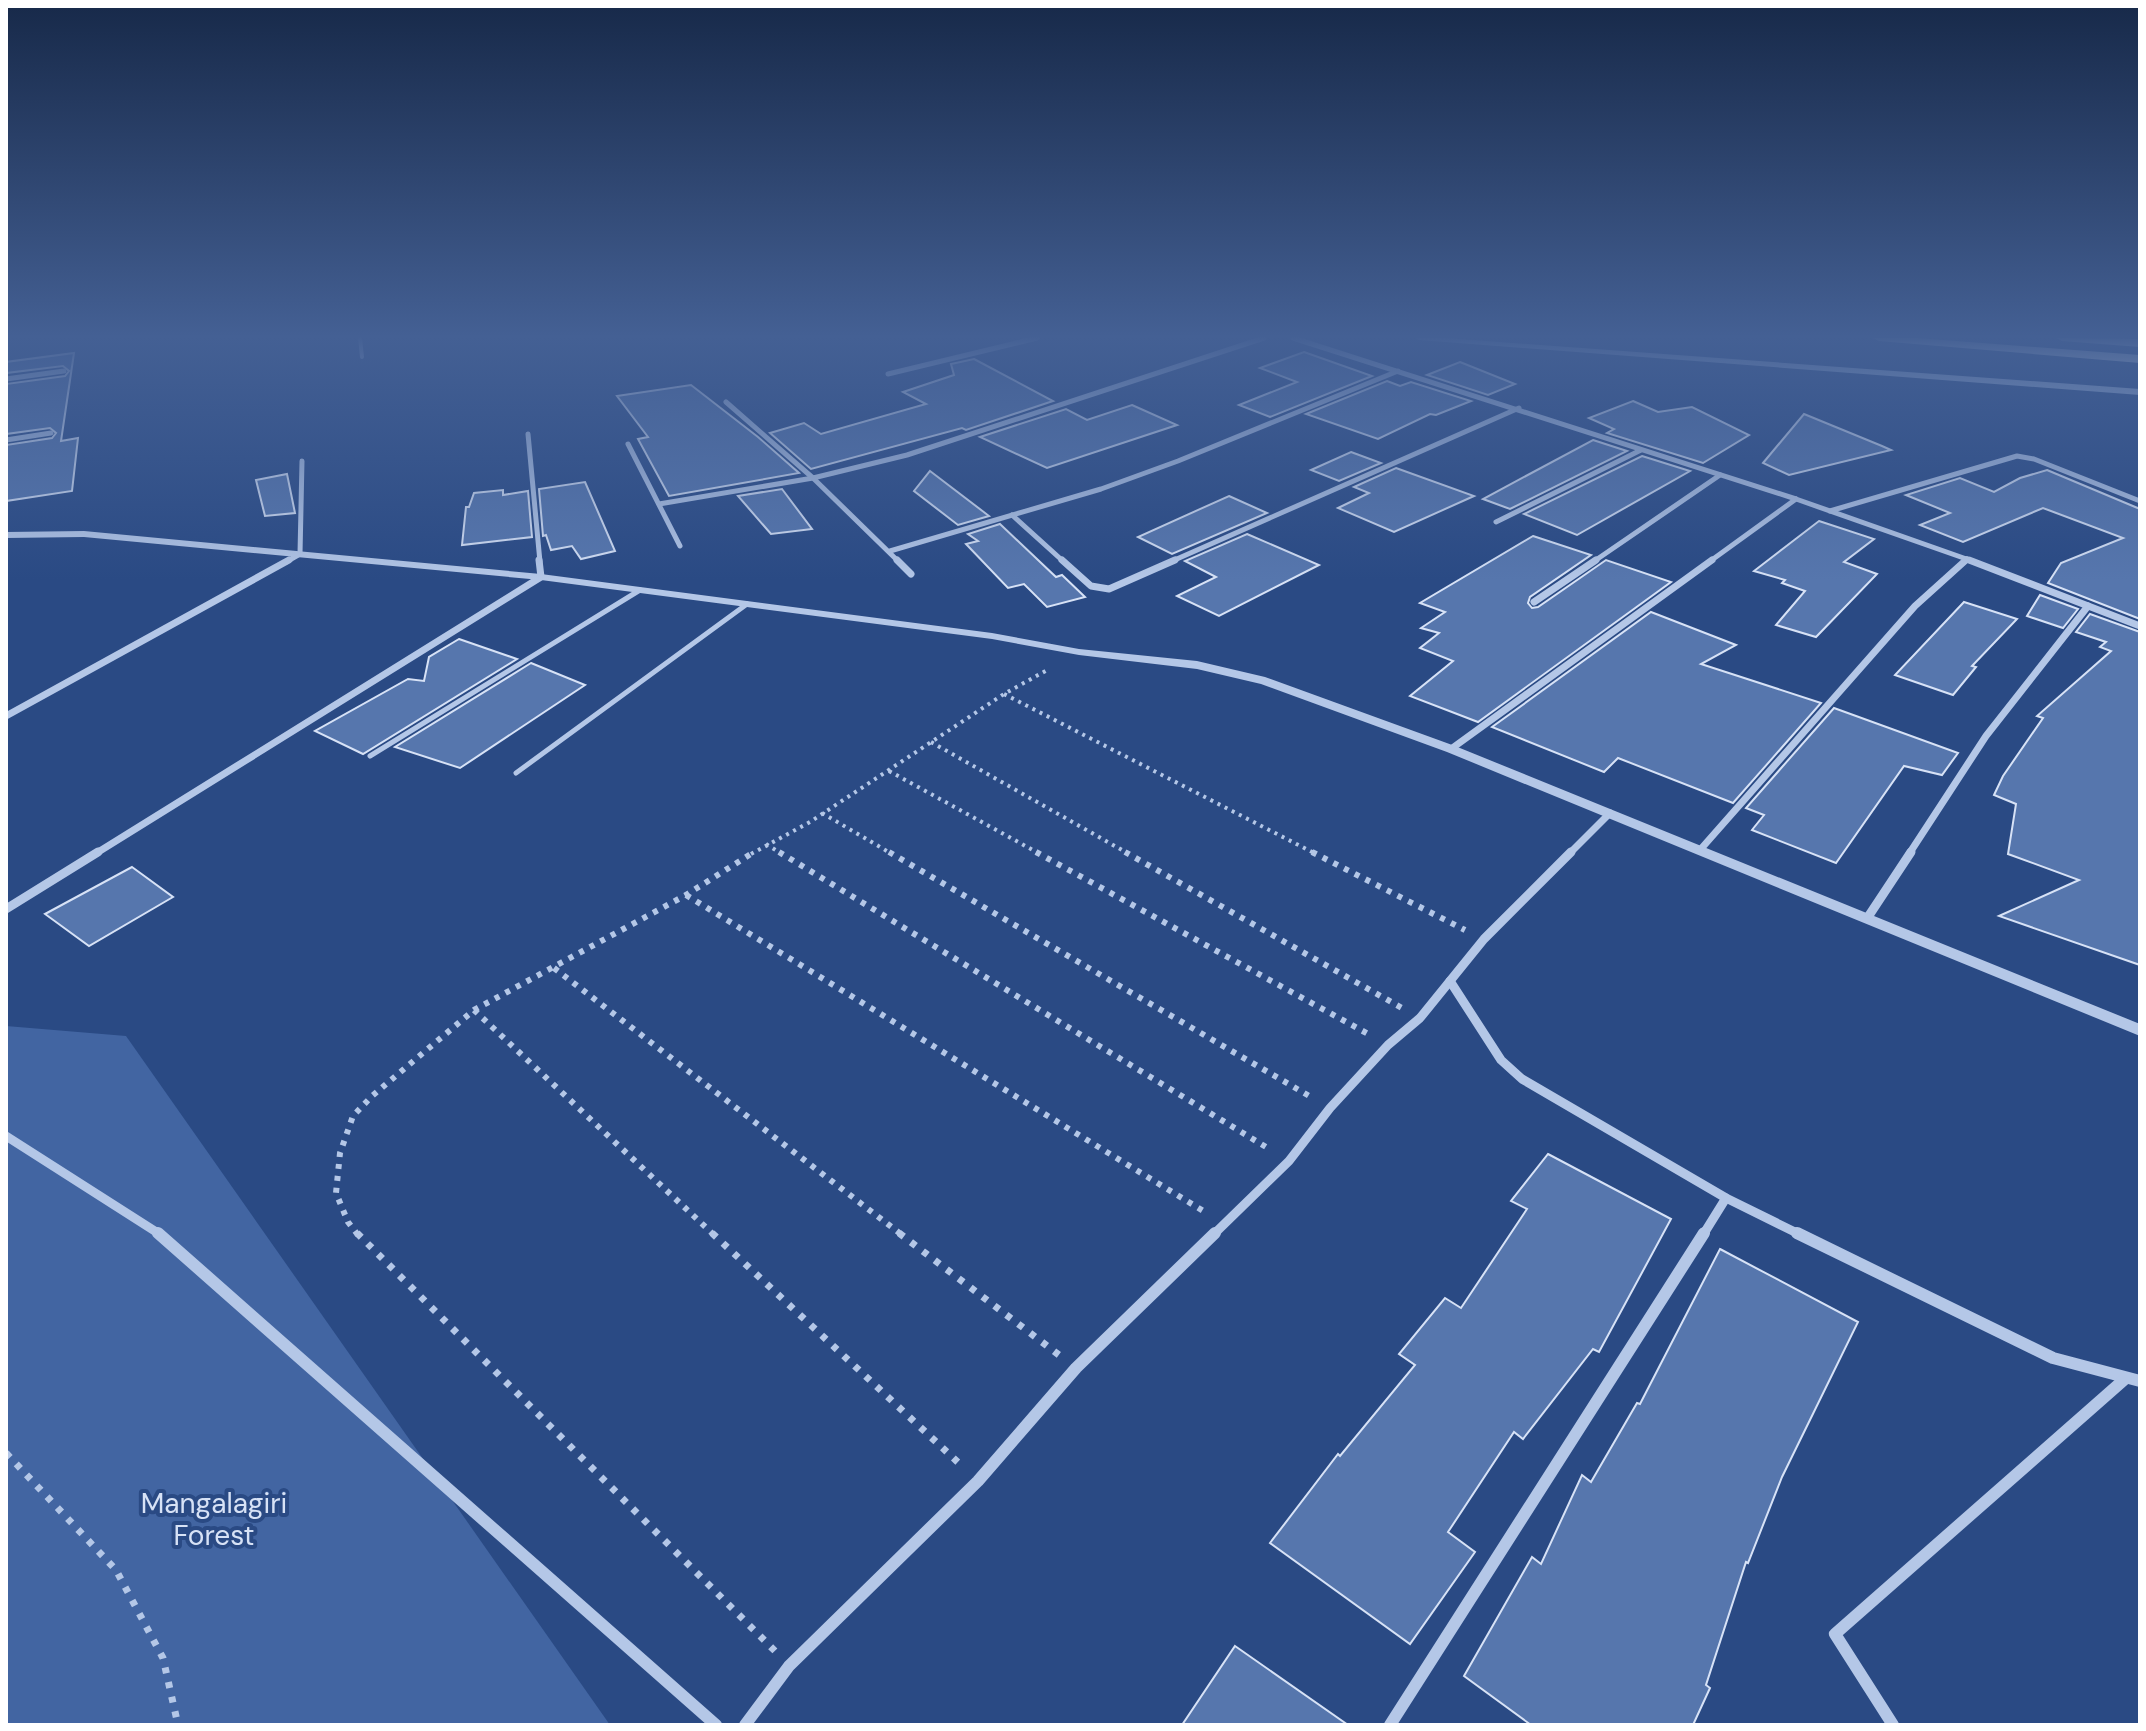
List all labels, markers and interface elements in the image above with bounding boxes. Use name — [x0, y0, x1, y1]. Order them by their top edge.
park label: Mangalagiri Forest — [141, 1485, 287, 1554]

